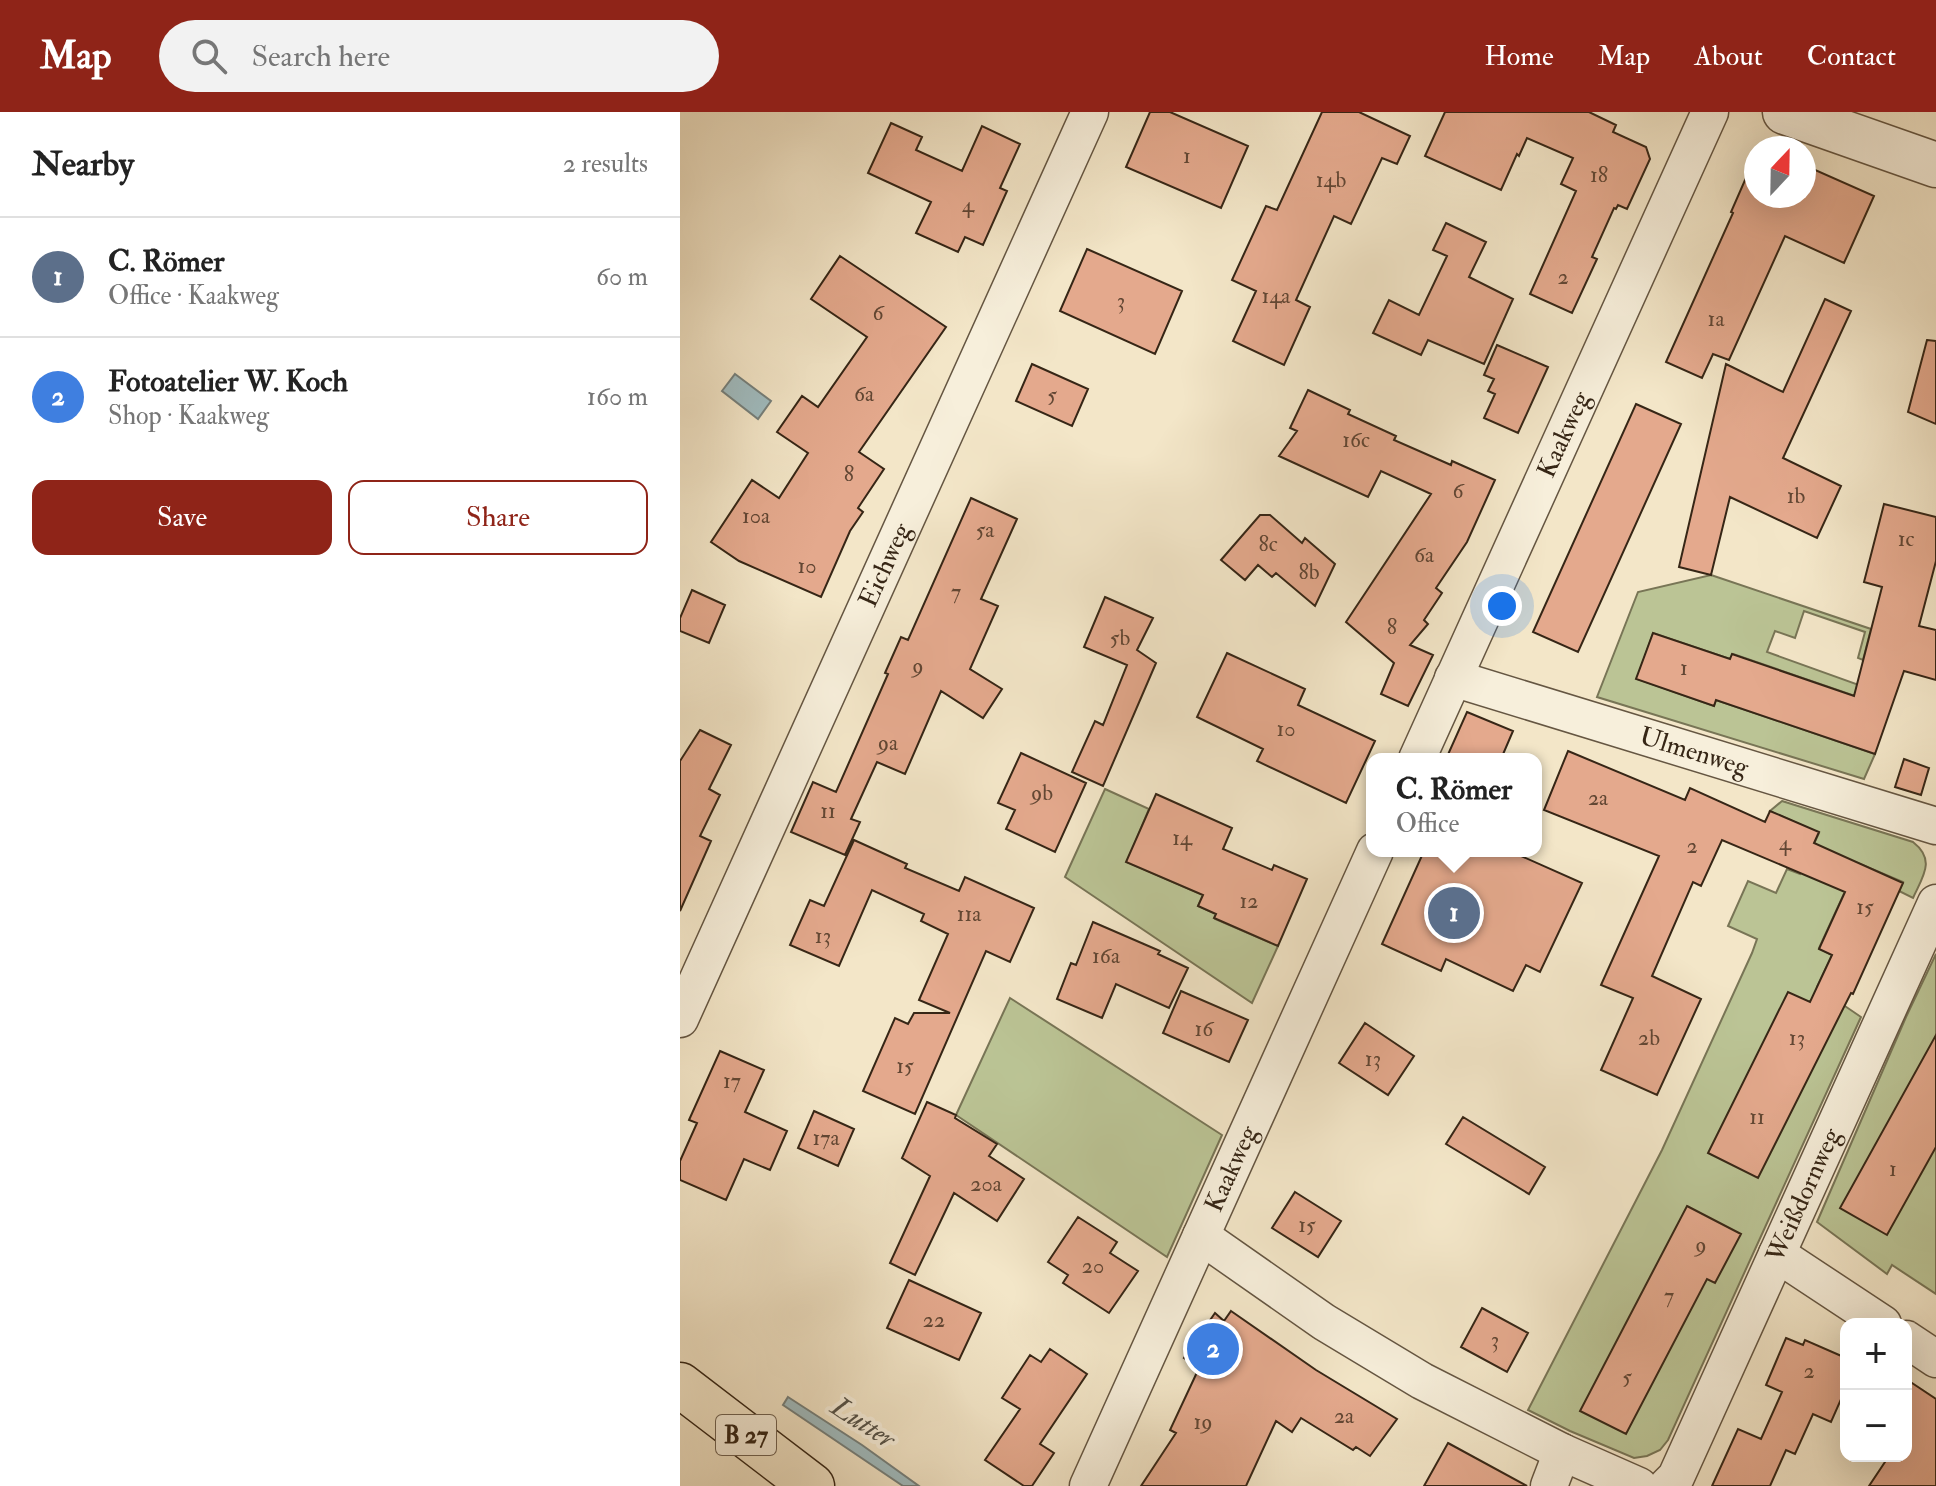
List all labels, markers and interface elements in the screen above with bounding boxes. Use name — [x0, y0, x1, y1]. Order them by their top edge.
search box — [159, 20, 719, 92]
text: Map — [40, 32, 111, 80]
icon: search — [187, 34, 231, 78]
text: Search here — [251, 38, 390, 75]
text: Home — [1484, 39, 1554, 74]
text: Map — [1598, 39, 1650, 74]
text: About — [1694, 39, 1763, 74]
text: Contact — [1807, 39, 1896, 74]
north arrow — [1744, 136, 1816, 208]
house number: 1 — [1183, 142, 1191, 170]
text: Nearby — [32, 143, 134, 186]
text: 2 results — [563, 148, 648, 180]
house number: 18 — [1590, 161, 1608, 189]
house number: 14b — [1316, 166, 1346, 194]
house number: 4 — [962, 191, 975, 219]
text: C. Römer — [108, 243, 224, 280]
text: 1 — [53, 261, 63, 293]
text: 60 m — [596, 261, 648, 293]
house number: 2 — [1557, 263, 1569, 291]
text: Office · Kaakweg — [108, 280, 279, 312]
house number: 14a — [1262, 282, 1291, 310]
house number: 3 — [1117, 287, 1125, 315]
house number: 6 — [872, 299, 885, 327]
house number: 1a — [1708, 305, 1725, 333]
text: Fotoatelier W. Koch — [108, 363, 348, 400]
house number: 6a — [854, 380, 875, 408]
text: 2 — [51, 381, 65, 413]
text: 160 m — [587, 381, 648, 413]
house number: 5 — [1047, 381, 1057, 409]
street label: Kaakweg — [1530, 385, 1598, 483]
text: Shop · Kaakweg — [108, 400, 269, 432]
house number: 16c — [1342, 426, 1370, 454]
house number: 8 — [844, 460, 854, 488]
house number: 6 — [1452, 477, 1465, 505]
button: Save — [32, 480, 332, 555]
button: Share — [348, 480, 648, 555]
house number: 1b — [1787, 482, 1806, 510]
house number: 10a — [742, 502, 771, 530]
house number: 5a — [976, 516, 995, 544]
street label: Eichweg — [852, 517, 919, 612]
house number: 1c — [1898, 525, 1914, 553]
house number: 8c — [1258, 530, 1278, 558]
house number: 6a — [1414, 541, 1435, 569]
house number: 10 — [797, 552, 817, 580]
house number: 8b — [1298, 558, 1320, 586]
house number: 7 — [951, 578, 961, 606]
your location — [1482, 586, 1522, 626]
house number: 8 — [1387, 613, 1397, 641]
house number: 5b — [1110, 624, 1130, 652]
house number: 9 — [910, 652, 924, 680]
house number: 1 — [1680, 654, 1688, 682]
house number: 10 — [1276, 715, 1296, 743]
street label: Ulmenweg — [1636, 720, 1753, 784]
house number: 9a — [876, 729, 899, 757]
popup — [1366, 753, 1542, 857]
text: C. Römer — [1396, 771, 1512, 808]
house number: 9b — [1029, 779, 1053, 807]
house number: 2a — [1588, 784, 1609, 812]
house number: 11 — [820, 797, 836, 825]
text: Office — [1396, 808, 1459, 840]
house number: 14 — [1172, 824, 1193, 852]
house number: 4 — [1779, 829, 1792, 857]
house number: 2 — [1686, 832, 1698, 860]
pin: 1 — [1428, 883, 1480, 943]
house number: 12 — [1239, 887, 1259, 915]
house number: 15 — [1856, 893, 1874, 921]
house number: 11a — [957, 900, 982, 928]
house number: 13 — [815, 922, 831, 950]
house number: 16a — [1092, 942, 1121, 970]
house number: 16 — [1195, 1015, 1215, 1043]
house number: 2b — [1638, 1024, 1660, 1052]
house number: 13 — [1789, 1024, 1805, 1052]
house number: 13 — [1365, 1045, 1381, 1073]
house number: 15 — [896, 1052, 914, 1080]
house number: 17 — [723, 1067, 741, 1095]
house number: 11 — [1749, 1103, 1765, 1131]
street label: Kaakweg — [1198, 1120, 1265, 1217]
street label: Weißdornweg — [1759, 1122, 1848, 1268]
house number: 17a — [813, 1124, 840, 1152]
house number: 1 — [1889, 1155, 1897, 1183]
house number: 20a — [970, 1170, 1003, 1198]
house number: 15 — [1298, 1211, 1316, 1239]
house number: 9 — [1693, 1231, 1707, 1259]
house number: 20 — [1082, 1252, 1104, 1280]
house number: 7 — [1664, 1282, 1674, 1310]
house number: 22 — [923, 1306, 945, 1334]
map controls — [1840, 1318, 1912, 1462]
button: + — [1840, 1318, 1912, 1390]
pin: 2 — [1187, 1319, 1239, 1379]
house number: 3 — [1491, 1326, 1499, 1354]
house number: 2 — [1803, 1357, 1815, 1385]
house number: 5 — [1622, 1363, 1632, 1391]
water label: Lutter — [823, 1389, 903, 1457]
button: − — [1840, 1390, 1912, 1462]
house number: 2a — [1334, 1402, 1355, 1430]
house number: 19 — [1193, 1408, 1213, 1436]
road number: B 27 — [716, 1415, 776, 1455]

